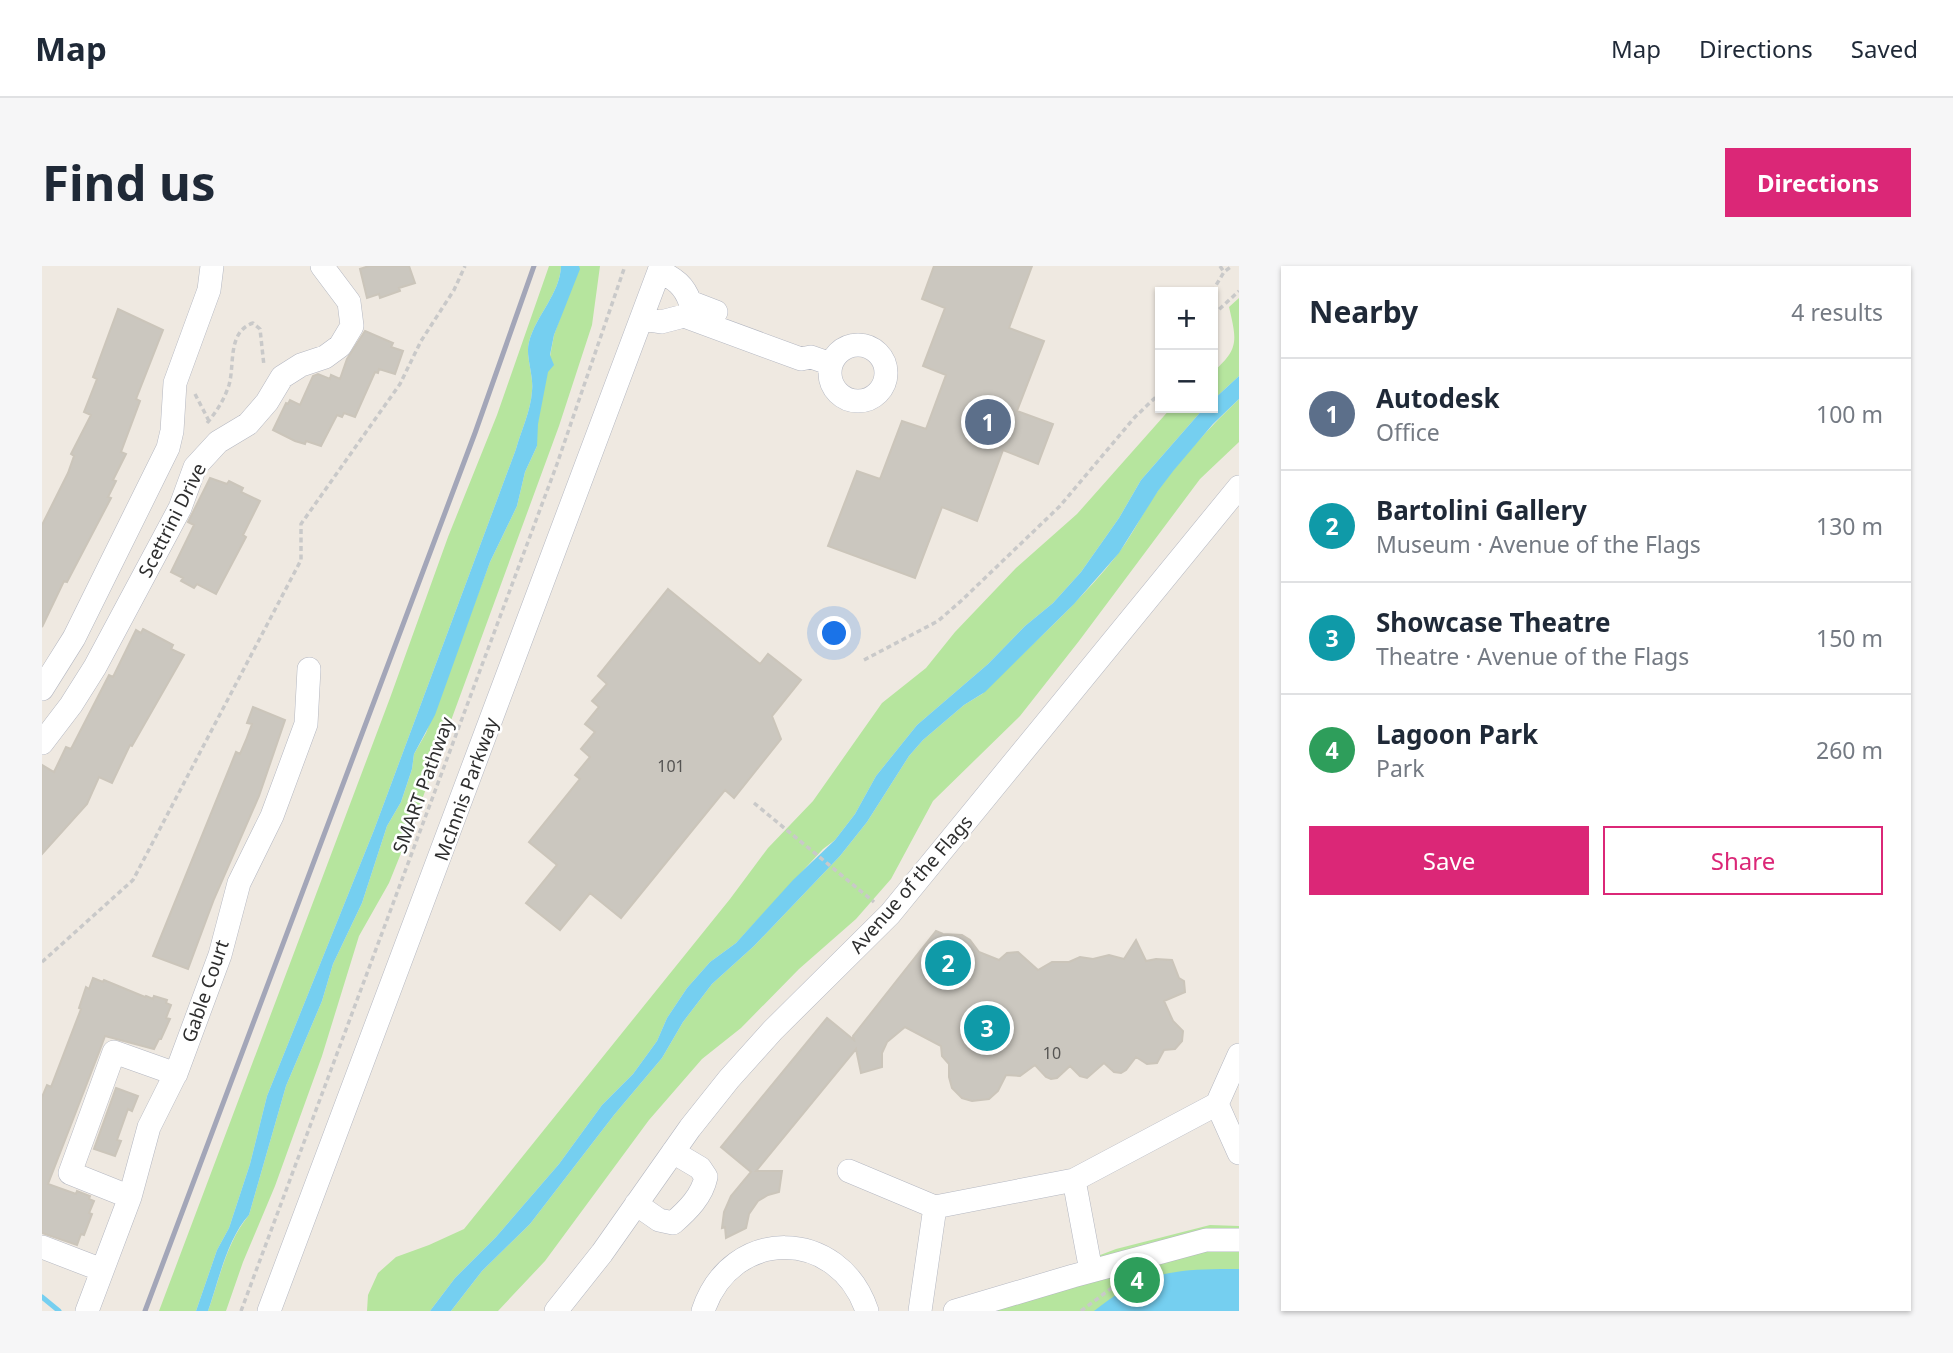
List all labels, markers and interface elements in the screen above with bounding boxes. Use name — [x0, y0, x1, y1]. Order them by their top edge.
text: Map — [35, 26, 107, 71]
text: Map — [1611, 32, 1661, 65]
text: Directions — [1699, 32, 1813, 65]
text: Saved — [1851, 32, 1918, 65]
button: Directions — [1725, 148, 1911, 217]
text: Find us — [42, 149, 216, 215]
map controls — [1155, 287, 1218, 413]
button: + — [1155, 287, 1218, 350]
text: Nearby — [1309, 291, 1418, 332]
text: 4 results — [1791, 296, 1883, 328]
button: − — [1155, 350, 1218, 413]
text: Autodesk — [1376, 380, 1500, 416]
pin: 1 — [965, 396, 1011, 448]
text: 1 — [1325, 398, 1339, 430]
text: 100 m — [1816, 398, 1883, 430]
text: Office — [1376, 416, 1440, 448]
street label: Scettrini Drive — [132, 458, 212, 582]
text: Bartolini Gallery — [1376, 492, 1587, 528]
text: 2 — [1325, 510, 1339, 542]
text: 130 m — [1816, 510, 1883, 542]
text: Museum · Avenue of the Flags — [1376, 528, 1701, 560]
text: Showcase Theatre — [1376, 604, 1610, 640]
your location — [817, 616, 851, 650]
text: 3 — [1325, 622, 1339, 654]
text: 150 m — [1816, 622, 1883, 654]
text: Theatre · Avenue of the Flags — [1376, 640, 1689, 672]
street label: SMART Pathway — [386, 713, 460, 857]
street label: McInnis Parkway — [428, 713, 504, 864]
text: Lagoon Park — [1376, 716, 1538, 752]
text: 4 — [1325, 734, 1339, 766]
text: 260 m — [1816, 734, 1883, 766]
text: Park — [1376, 752, 1425, 784]
house number: 101 — [657, 755, 685, 777]
street label: Avenue of the Flags — [844, 809, 978, 959]
button: Save — [1309, 826, 1589, 895]
button: Share — [1603, 826, 1883, 895]
street label: Gable Court — [175, 936, 235, 1046]
pin: 2 — [925, 937, 971, 989]
pin: 3 — [964, 1002, 1010, 1054]
house number: 10 — [1043, 1042, 1061, 1064]
pin: 4 — [1114, 1254, 1160, 1306]

